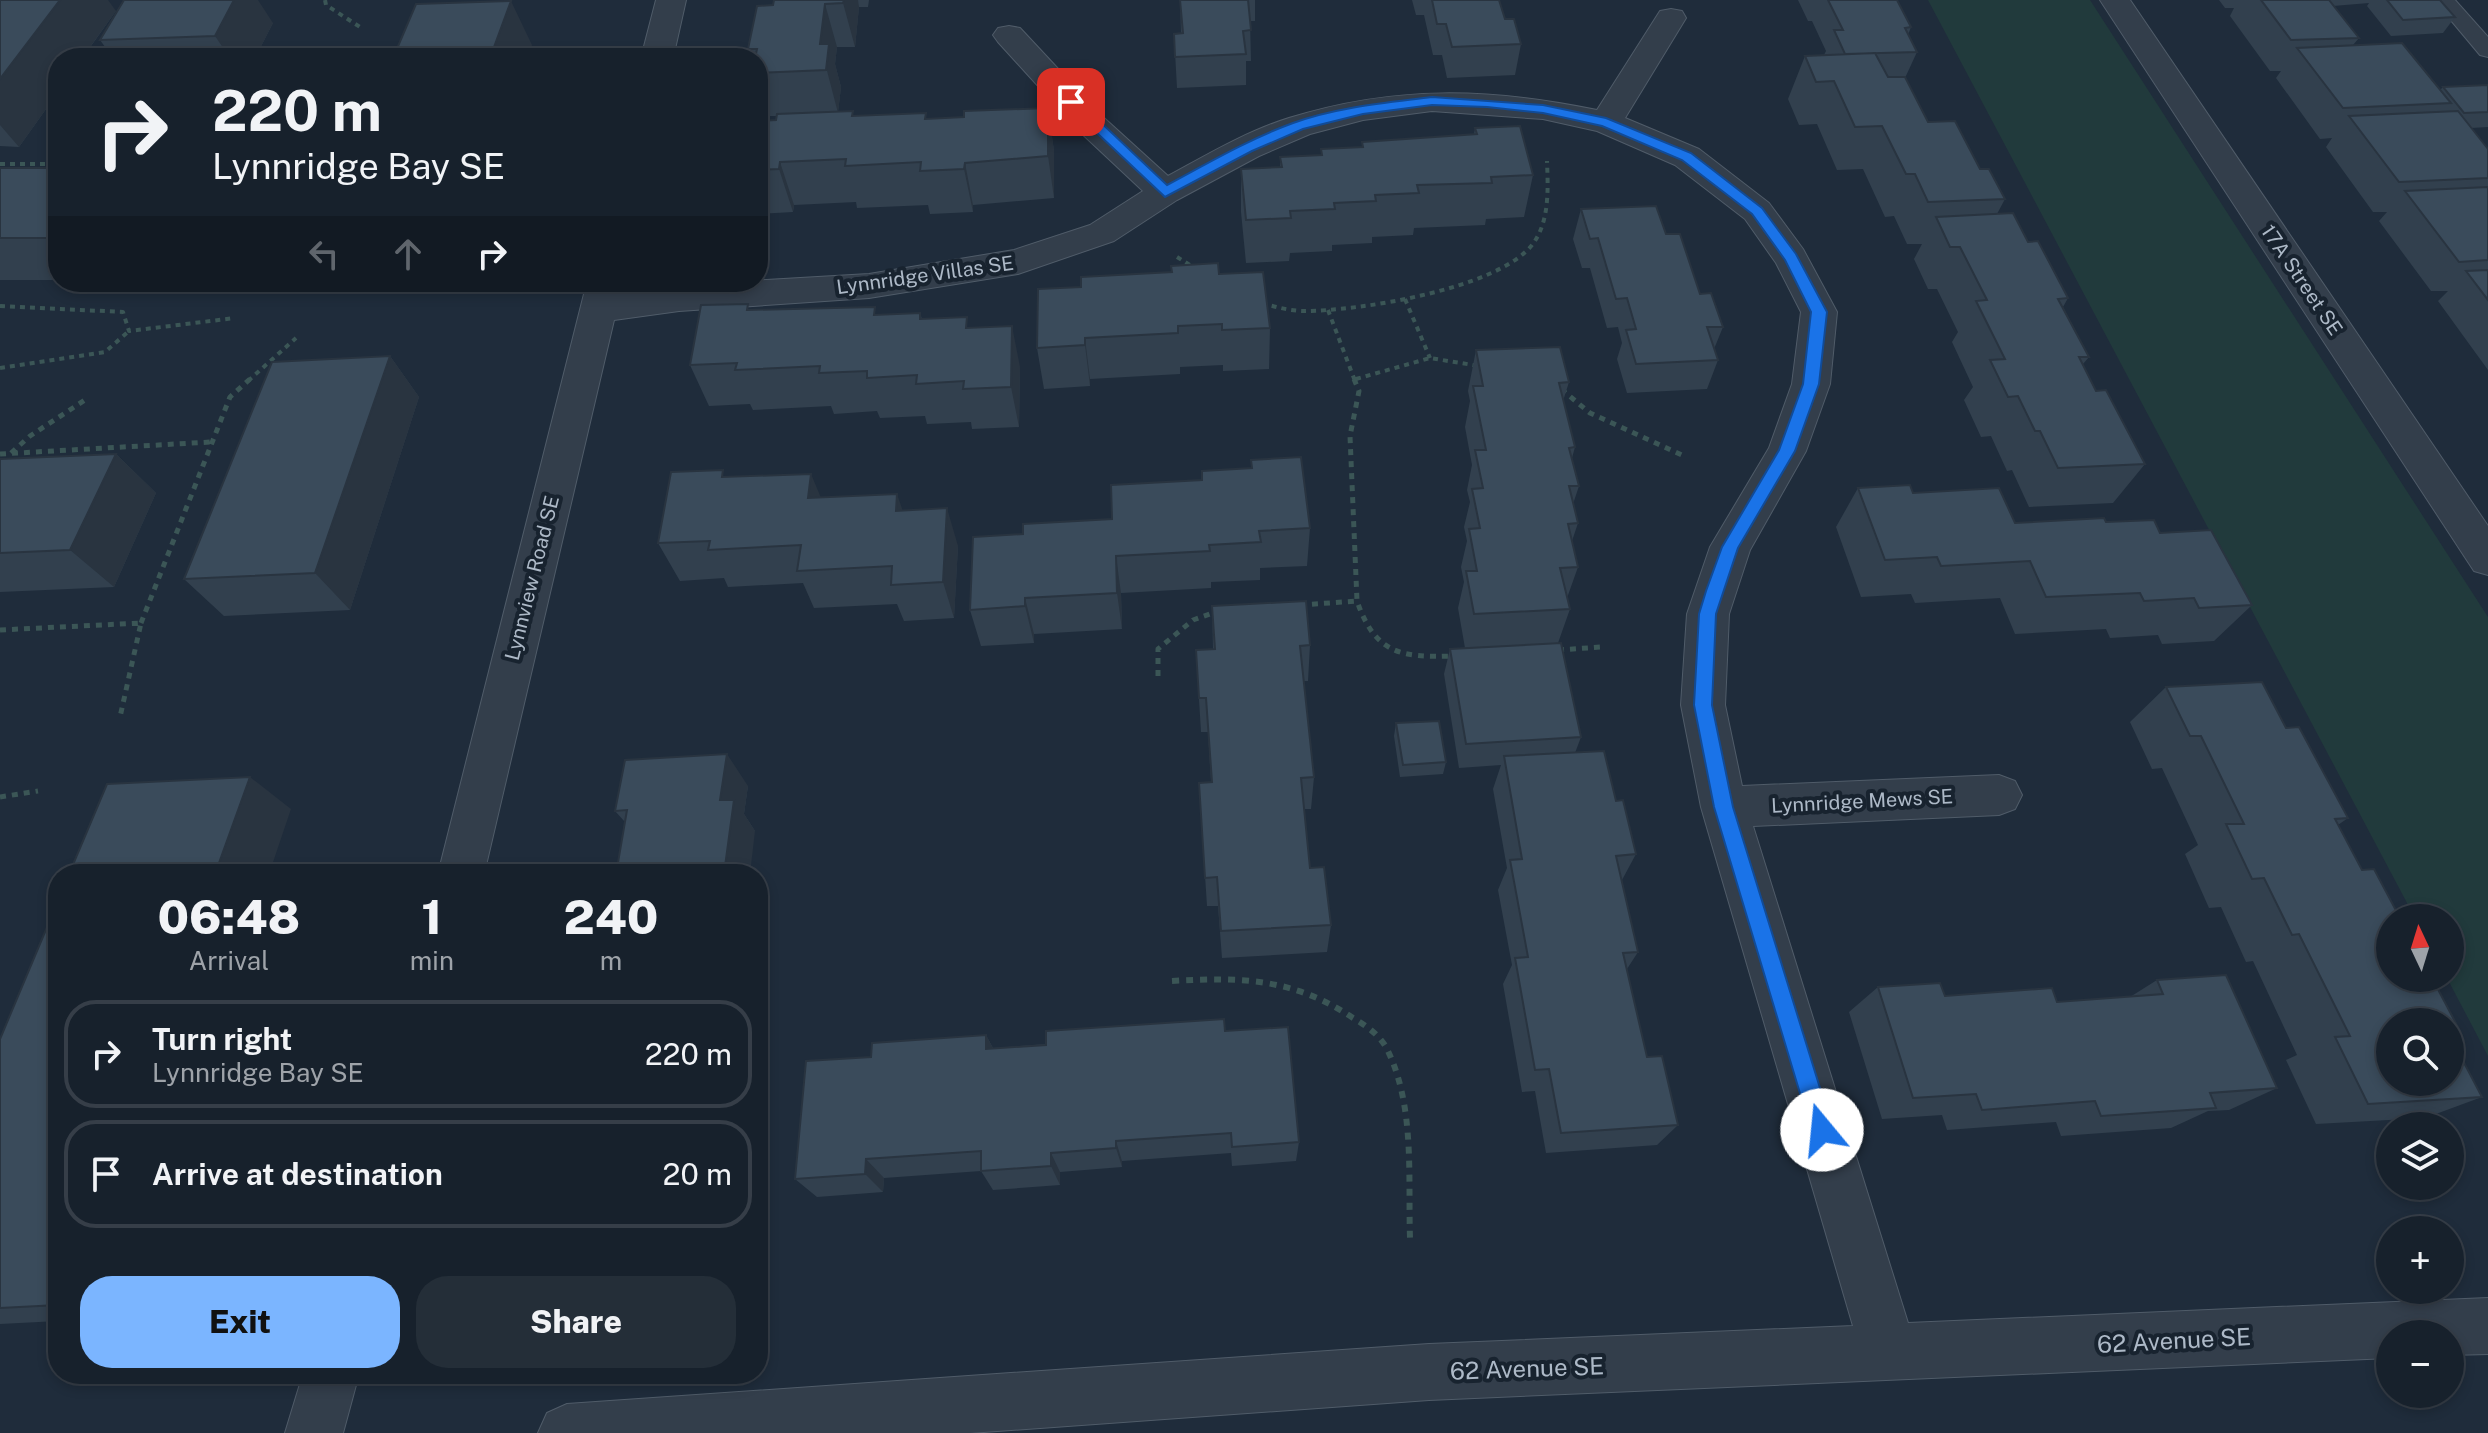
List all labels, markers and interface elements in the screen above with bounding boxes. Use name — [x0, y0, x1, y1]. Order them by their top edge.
pin — [1037, 68, 1105, 136]
text: 220 m — [212, 78, 382, 144]
icon: right — [80, 80, 184, 184]
icon: arrive — [1049, 80, 1093, 124]
text: Lynnridge Bay SE — [212, 145, 505, 187]
street label: 17A Street SE — [2256, 220, 2348, 340]
icon: left — [302, 232, 346, 276]
icon: ahead — [386, 232, 430, 276]
icon: right — [470, 232, 514, 276]
street label: Lynnridge Villas SE — [835, 251, 1015, 299]
street label: Lynnview Road SE — [500, 493, 564, 663]
street label: Lynnridge Mews SE — [1770, 784, 1954, 818]
text: 06:48 — [158, 888, 300, 945]
text: 1 — [421, 888, 442, 945]
text: 240 — [563, 888, 658, 945]
north arrow — [2376, 904, 2464, 992]
map controls — [2376, 904, 2464, 1408]
text: Arrival — [189, 945, 269, 976]
text: min — [410, 945, 454, 976]
text: m — [600, 945, 622, 976]
button: search — [2376, 1008, 2464, 1096]
text: Turn right — [152, 1021, 292, 1057]
icon: right — [84, 1032, 128, 1076]
text: 220 m — [645, 1036, 732, 1072]
text: Lynnridge Bay SE — [152, 1057, 364, 1088]
position arrow — [1780, 1088, 1864, 1172]
button: layers — [2376, 1112, 2464, 1200]
icon: arrive — [84, 1152, 128, 1196]
text: Arrive at destination — [152, 1156, 443, 1192]
text: 20 m — [663, 1156, 732, 1192]
button: + — [2376, 1216, 2464, 1304]
button: Exit — [80, 1276, 400, 1368]
button: Share — [416, 1276, 736, 1368]
button: − — [2376, 1320, 2464, 1408]
street label: 62 Avenue SE — [2096, 1322, 2252, 1358]
street label: 62 Avenue SE — [1450, 1351, 1604, 1385]

